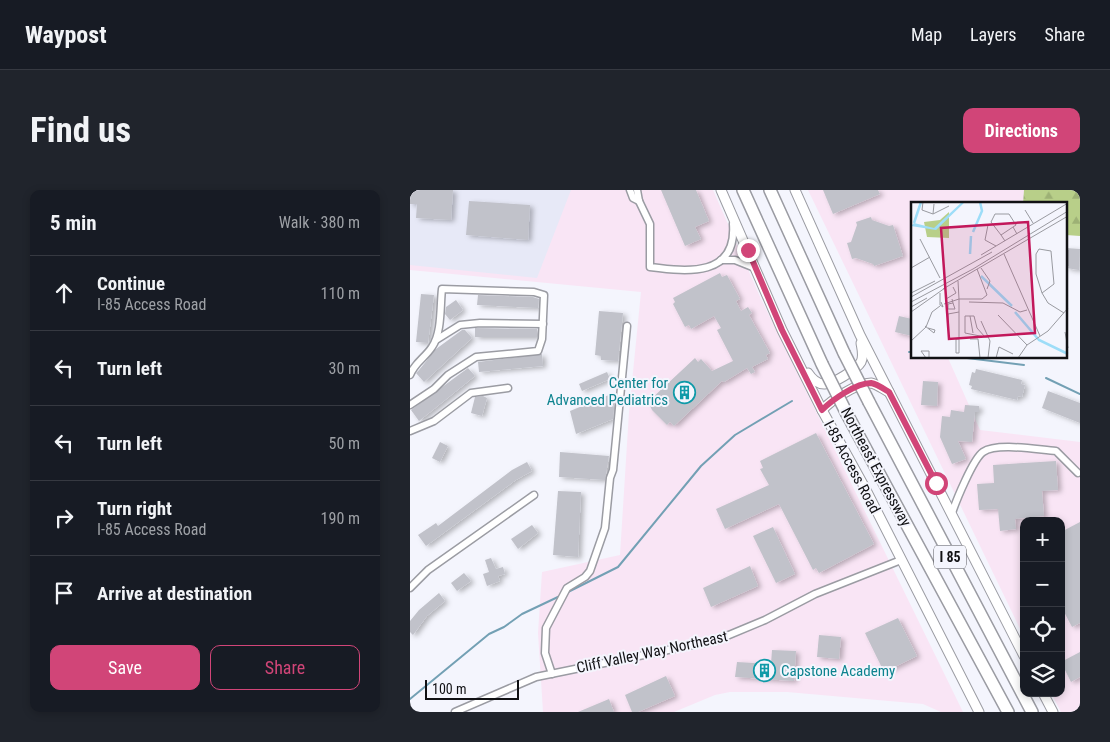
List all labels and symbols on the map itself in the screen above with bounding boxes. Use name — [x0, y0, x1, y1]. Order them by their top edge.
inset map — [911, 202, 1068, 359]
route end — [737, 239, 760, 262]
place label: Center for Advanced Pediatrics — [547, 374, 668, 409]
building icon: Center for Advanced Pediatrics — [672, 380, 696, 404]
street label: Northeast Expressway — [837, 404, 915, 530]
street label: I-85 Access Road — [820, 418, 884, 516]
route start — [925, 472, 948, 495]
road number: I 85 — [934, 546, 966, 568]
street label: Cliff Valley Way Northeast — [575, 627, 729, 677]
building icon: Capstone Academy — [753, 659, 777, 683]
place label: Capstone Academy — [781, 662, 895, 680]
scale bar — [425, 677, 519, 700]

